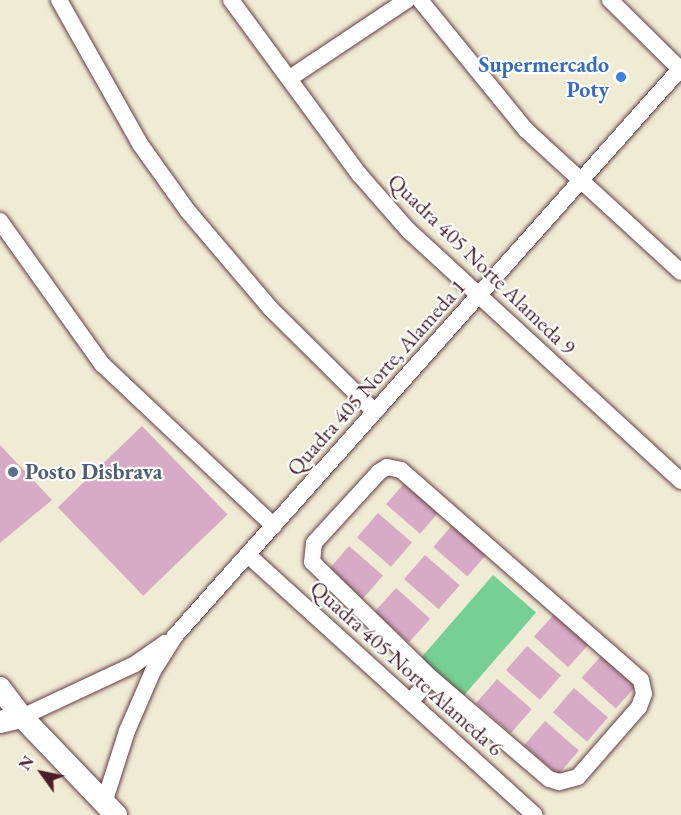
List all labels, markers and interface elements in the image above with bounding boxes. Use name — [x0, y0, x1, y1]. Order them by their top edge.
place label: Supermercado Poty — [479, 51, 609, 102]
marker: Supermercado Poty — [614, 70, 628, 84]
street label: Quadra 405 Norte Alameda 9 — [383, 168, 581, 360]
street label: Quadra 405 Norte, Alameda 1 — [281, 273, 471, 481]
place label: Posto Disbrava — [25, 459, 162, 485]
marker: Posto Disbrava — [6, 465, 20, 479]
street label: Quadra 405 Norte Alameda 6 — [305, 575, 509, 761]
north arrow — [12, 743, 72, 803]
text: N — [14, 752, 39, 774]

